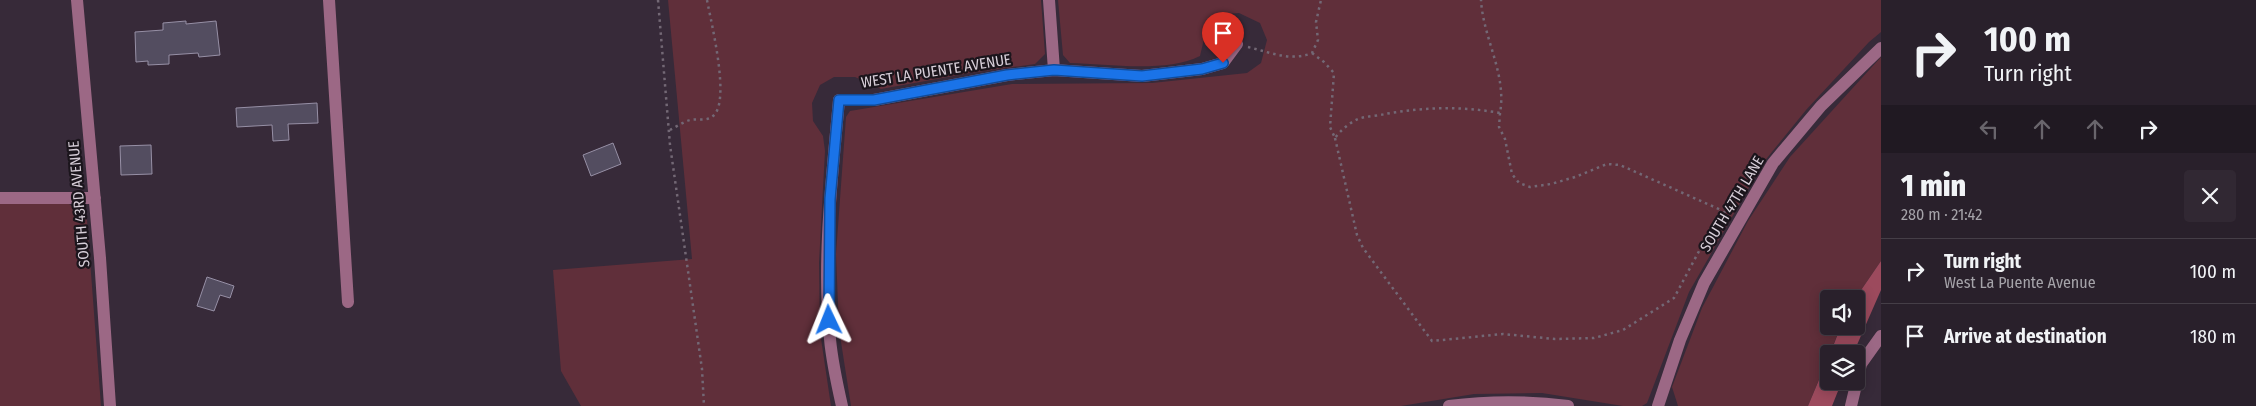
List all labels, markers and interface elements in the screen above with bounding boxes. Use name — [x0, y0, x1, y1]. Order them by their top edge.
pin — [1202, 12, 1244, 63]
text: 100 m — [1984, 18, 2071, 60]
icon: arrive — [1209, 19, 1237, 47]
icon: right — [1901, 20, 1966, 85]
street label: WEST LA PUENTE AVENUE — [860, 50, 1012, 92]
text: Turn right — [1984, 60, 2072, 87]
icon: left — [1975, 115, 2003, 143]
icon: ahead — [2028, 115, 2056, 143]
icon: ahead — [2081, 115, 2109, 143]
icon: right — [2134, 115, 2162, 143]
street label: SOUTH 43RD AVENUE — [65, 140, 93, 268]
street label: SOUTH 47TH LANE — [1696, 153, 1768, 255]
text: 1 min — [1901, 168, 1966, 204]
button: close — [2184, 170, 2236, 222]
text: 280 m · 21:42 — [1901, 205, 1982, 224]
text: Turn right — [1944, 250, 2021, 273]
icon: right — [1901, 257, 1929, 285]
text: 100 m — [2190, 260, 2236, 283]
text: West La Puente Avenue — [1944, 273, 2096, 292]
map controls — [1820, 290, 1865, 390]
button: sound — [1820, 290, 1865, 335]
position arrow — [802, 293, 854, 345]
icon: arrive — [1901, 322, 1929, 350]
text: Arrive at destination — [1944, 325, 2107, 348]
text: 180 m — [2190, 325, 2236, 348]
button: layers — [1820, 345, 1865, 390]

